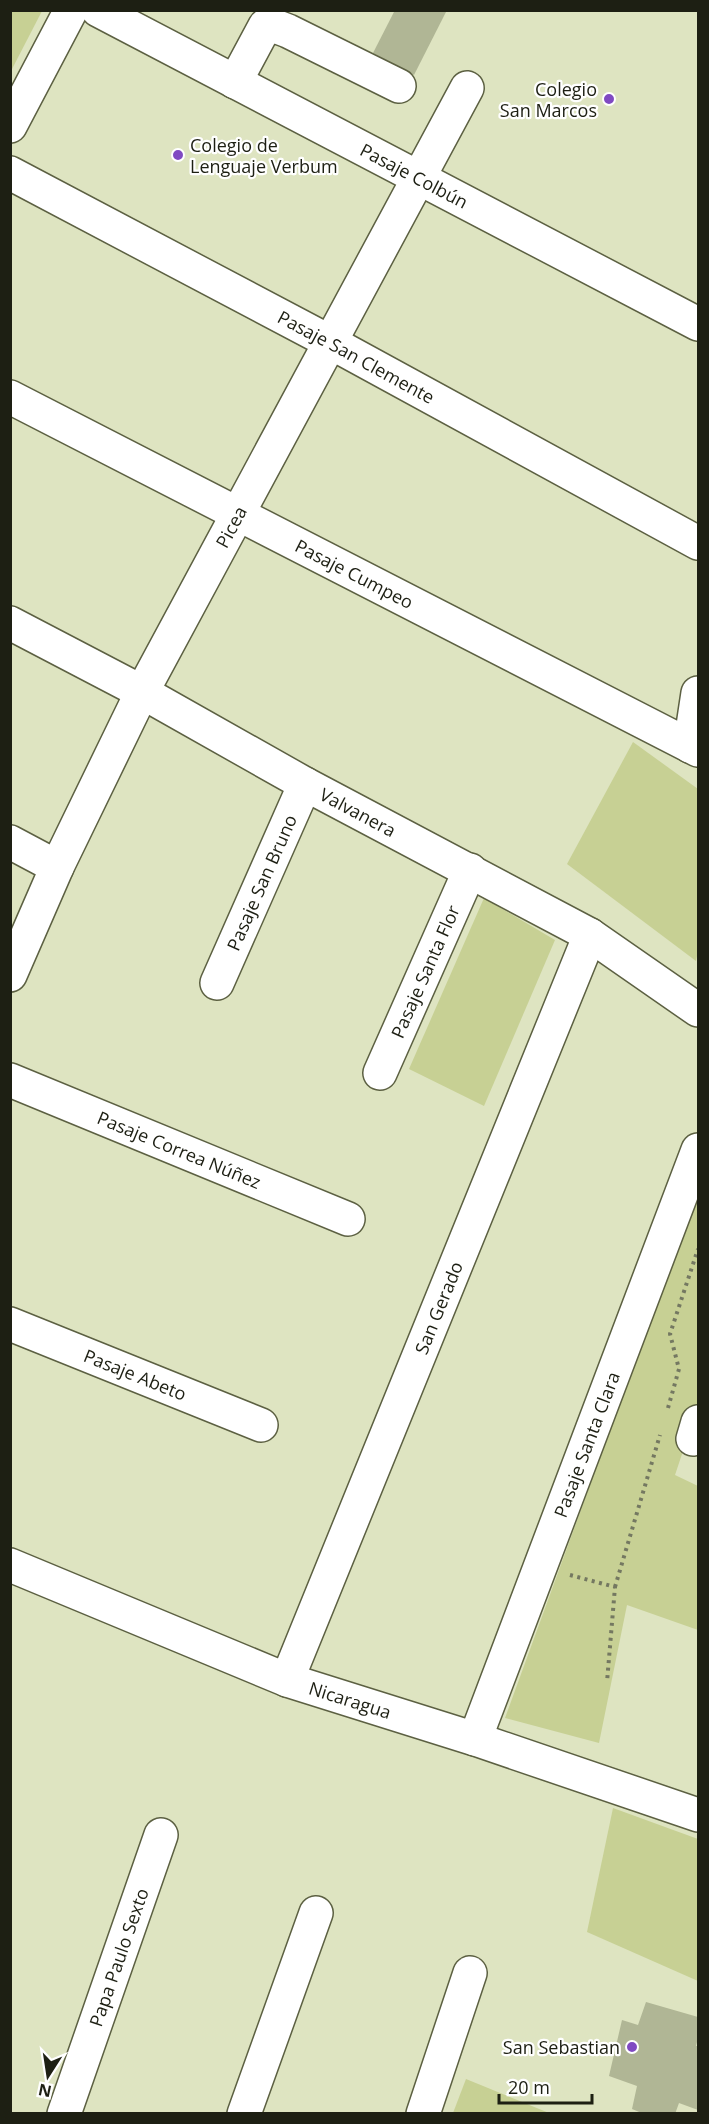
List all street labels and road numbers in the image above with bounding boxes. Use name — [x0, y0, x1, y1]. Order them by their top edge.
street label: Pasaje Colbún — [356, 137, 472, 214]
street label: Pasaje San Clemente — [274, 305, 439, 409]
street label: Picea — [210, 502, 252, 552]
street label: Pasaje Cumpeo — [291, 533, 418, 614]
street label: Valvanera — [316, 782, 400, 842]
street label: Pasaje San Bruno — [221, 811, 302, 954]
street label: Pasaje Santa Flor — [385, 901, 465, 1042]
street label: Pasaje Correa Núñez — [94, 1105, 265, 1194]
street label: San Gerado — [409, 1258, 468, 1358]
street label: Pasaje Abeto — [80, 1343, 190, 1406]
street label: Pasaje Santa Clara — [548, 1368, 625, 1521]
street label: Nicaragua — [306, 1676, 394, 1724]
street label: Papa Paulo Sexto — [83, 1885, 154, 2030]

